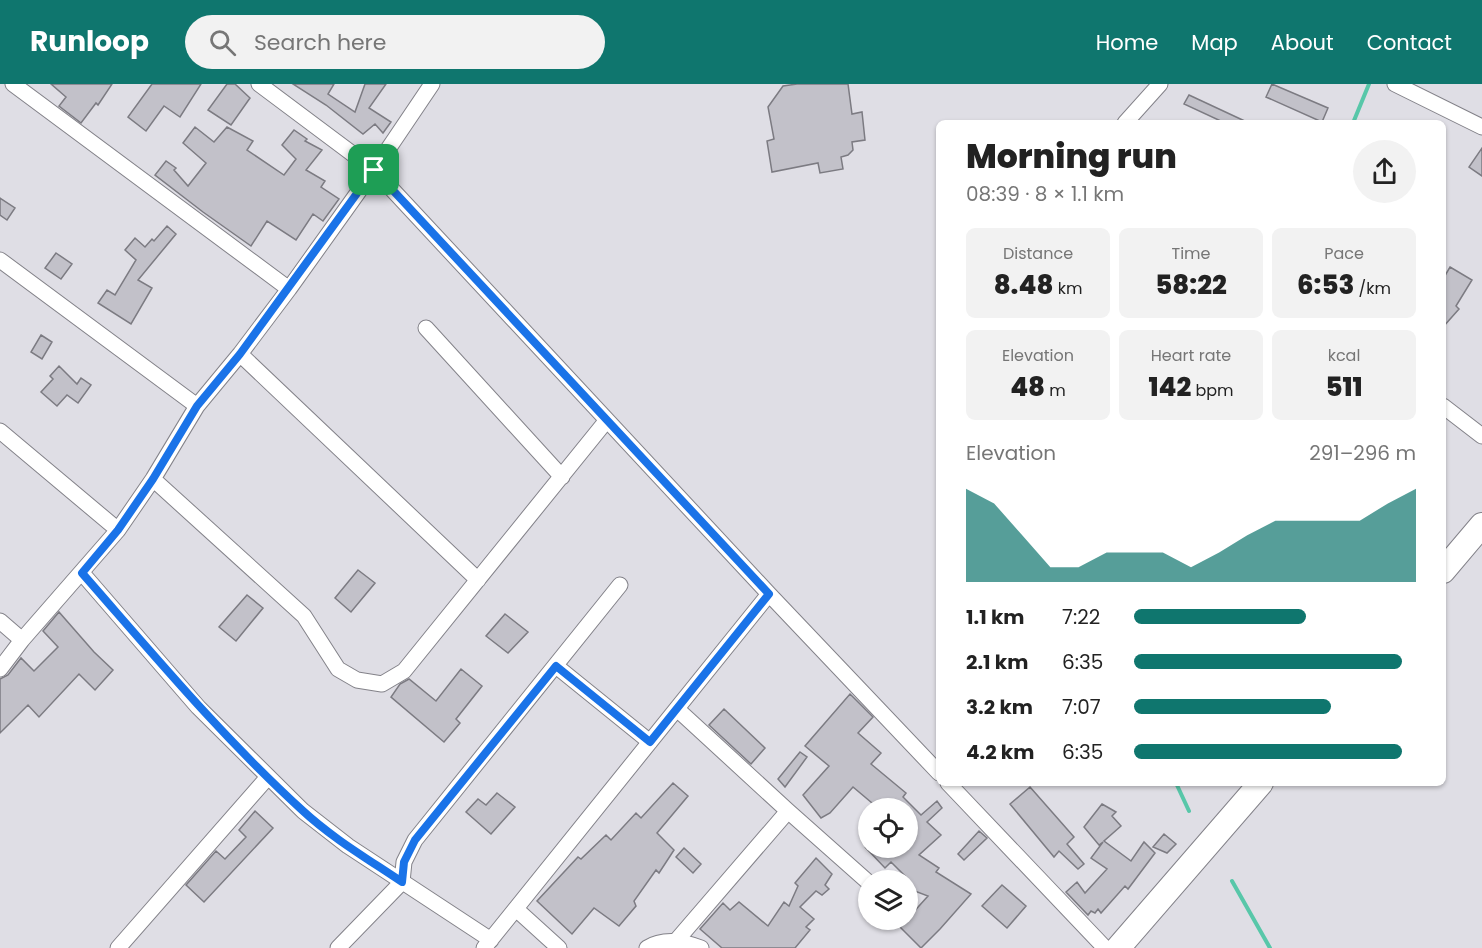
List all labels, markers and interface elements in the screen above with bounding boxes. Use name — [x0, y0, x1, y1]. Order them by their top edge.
search box — [185, 15, 605, 69]
text: Runloop — [30, 22, 149, 61]
icon: search — [206, 26, 239, 59]
text: Search here — [254, 27, 386, 58]
text: Home — [1096, 28, 1158, 57]
text: Map — [1191, 28, 1238, 57]
text: About — [1271, 28, 1334, 57]
text: Contact — [1367, 28, 1452, 57]
text: Morning run — [966, 133, 1177, 180]
button: share — [1353, 140, 1416, 203]
pin — [348, 144, 399, 195]
icon: arrive — [357, 153, 390, 186]
text: 08:39 · 8 × 1.1 km — [966, 180, 1124, 208]
text: Distance — [1003, 242, 1073, 265]
text: Time — [1172, 242, 1211, 265]
text: Pace — [1324, 242, 1364, 265]
text: 8.48 — [994, 267, 1053, 303]
text: 58:22 — [1155, 267, 1227, 303]
text: 6:53 — [1297, 267, 1354, 303]
text: km — [1053, 277, 1082, 300]
text: /km — [1354, 277, 1391, 300]
text: Elevation — [1002, 344, 1074, 367]
text: Heart rate — [1151, 344, 1231, 367]
text: kcal — [1328, 344, 1360, 367]
text: 48 — [1010, 369, 1045, 405]
text: 142 — [1148, 369, 1191, 405]
text: 511 — [1325, 369, 1363, 405]
text: m — [1045, 379, 1066, 402]
text: bpm — [1191, 379, 1234, 402]
text: Elevation — [966, 439, 1056, 467]
text: 291–296 m — [1309, 439, 1416, 467]
text: 1.1 km — [966, 603, 1024, 631]
text: 7:22 — [1062, 603, 1100, 631]
text: 2.1 km — [966, 648, 1028, 676]
text: 6:35 — [1062, 648, 1103, 676]
text: 3.2 km — [966, 693, 1033, 721]
text: 7:07 — [1062, 693, 1101, 721]
text: 4.2 km — [966, 738, 1034, 766]
text: 6:35 — [1062, 738, 1103, 766]
map controls — [858, 798, 918, 930]
button: locate — [858, 798, 918, 858]
button: layers — [858, 870, 918, 930]

